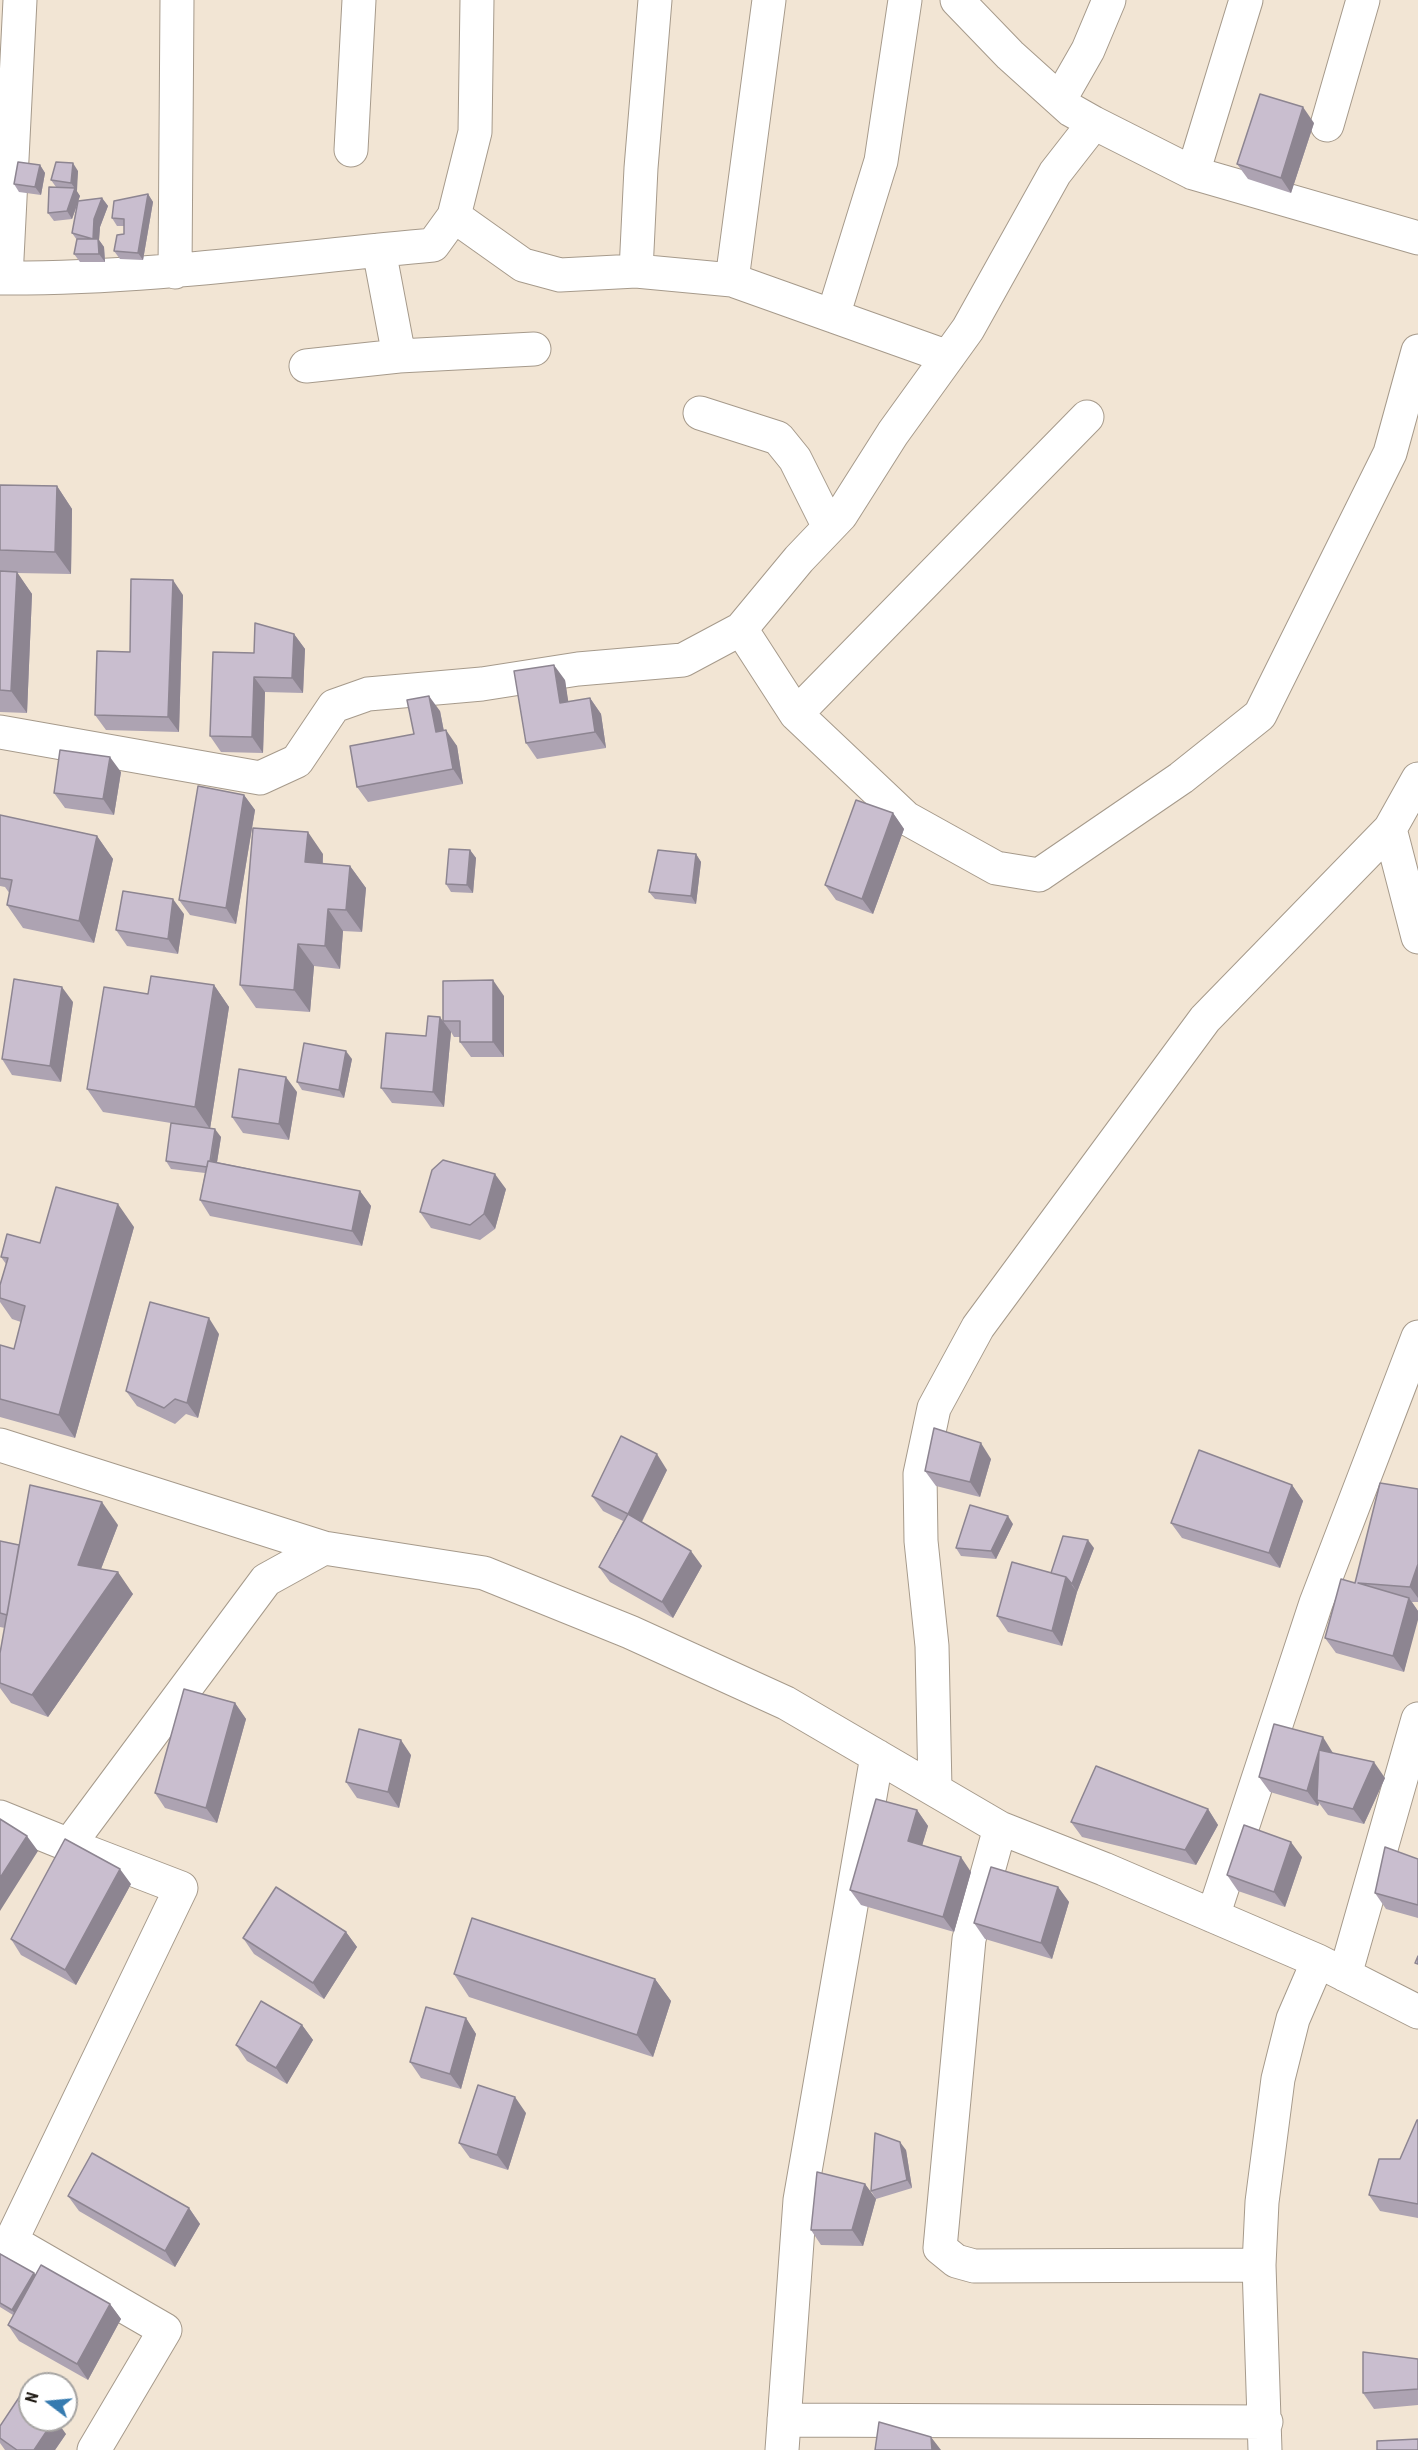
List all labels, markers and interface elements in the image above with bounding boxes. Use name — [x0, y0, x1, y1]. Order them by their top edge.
north arrow — [18, 2372, 78, 2432]
text: N — [22, 2390, 43, 2405]

